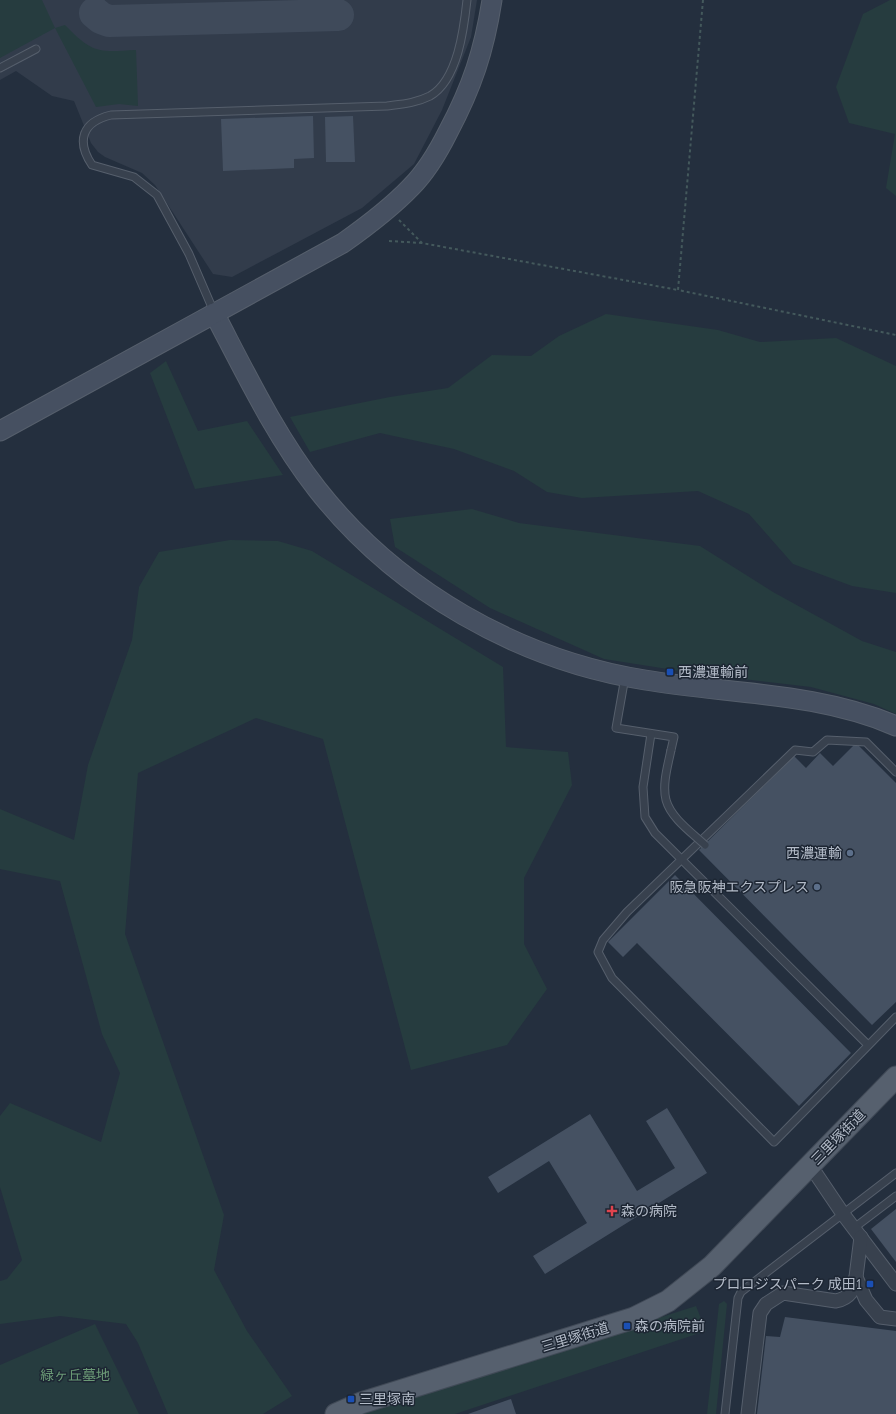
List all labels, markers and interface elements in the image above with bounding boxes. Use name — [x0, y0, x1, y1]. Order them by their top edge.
place label: 西濃運輸前 — [678, 663, 748, 681]
marker: 西濃運輸前 — [665, 667, 675, 677]
place label: 西濃運輸 — [786, 844, 842, 862]
marker: 西濃運輸 — [845, 848, 855, 858]
place label: 阪急阪神エクスプレス — [669, 878, 809, 896]
marker: 阪急阪神エクスプレス — [812, 882, 822, 892]
street label: 三里塚街道 — [807, 1106, 869, 1168]
place label: 森の病院 — [621, 1202, 677, 1220]
marker: 森の病院 — [606, 1205, 618, 1217]
place label: プロロジスパーク 成田1 — [713, 1275, 862, 1293]
marker: プロロジスパーク 成田1 — [865, 1279, 875, 1289]
place label: 森の病院前 — [635, 1317, 705, 1335]
street label: 三里塚街道 — [539, 1318, 611, 1356]
marker: 森の病院前 — [622, 1321, 632, 1331]
park label: 緑ヶ丘墓地 — [40, 1366, 110, 1384]
place label: 三里塚南 — [359, 1390, 415, 1408]
marker: 三里塚南 — [346, 1394, 356, 1404]

